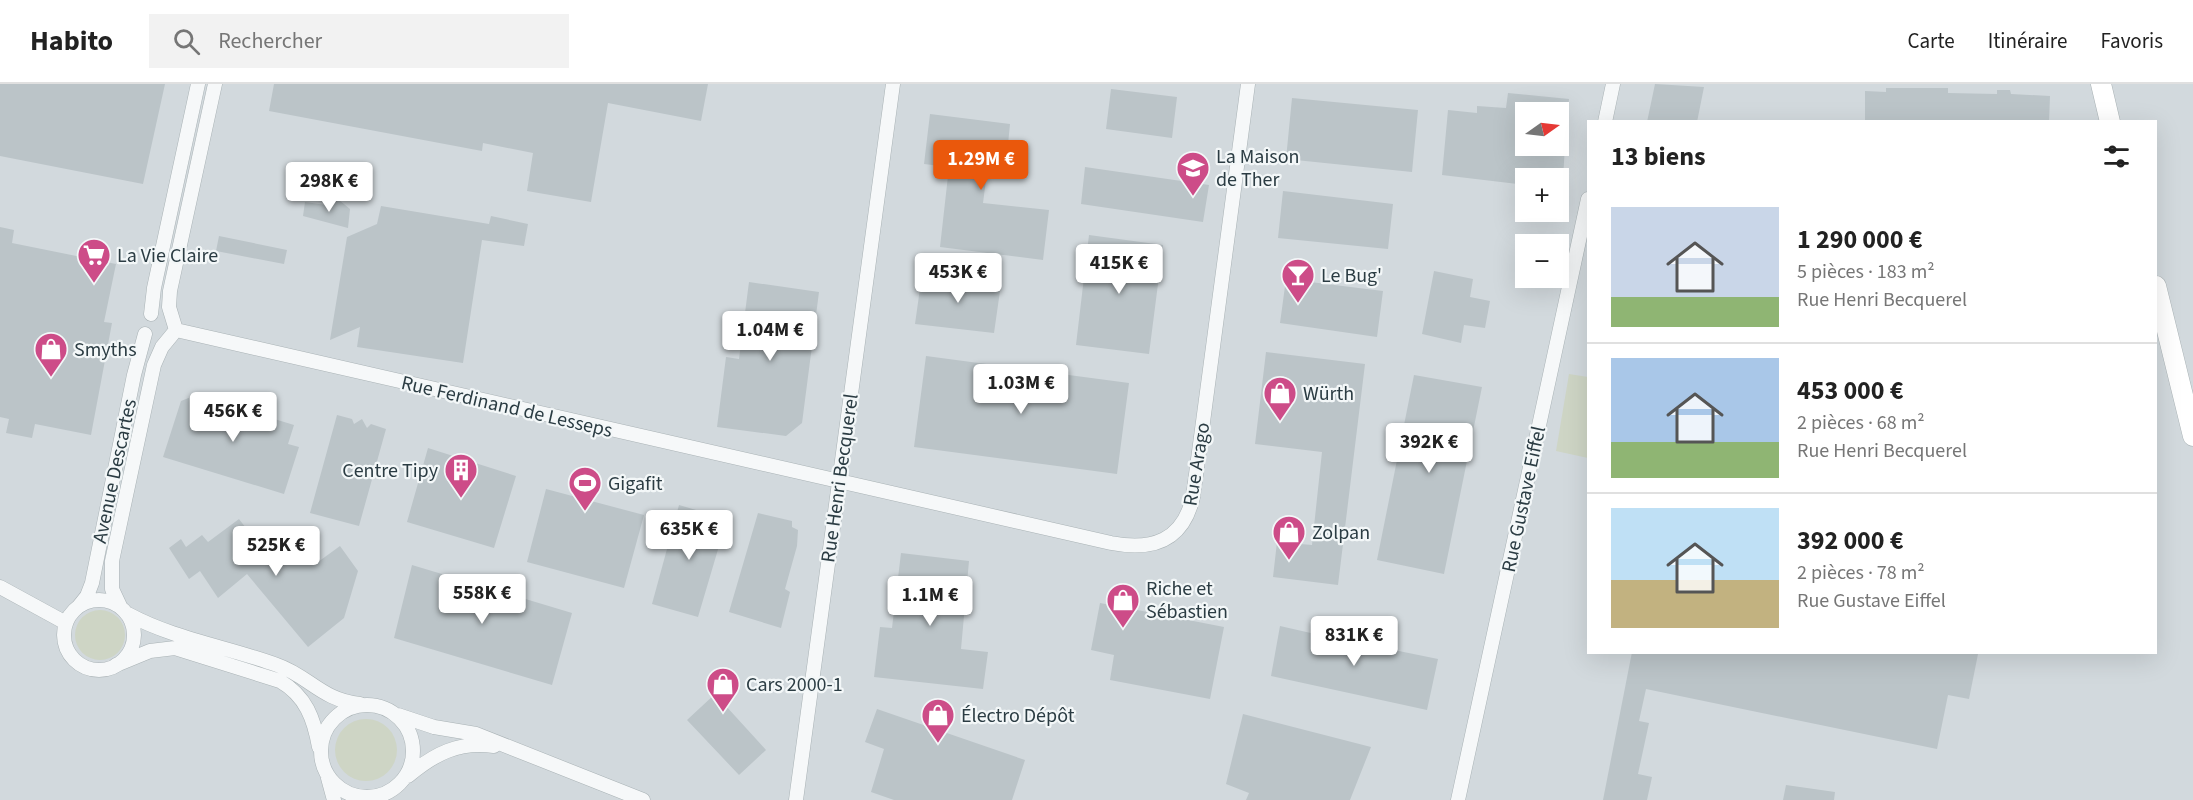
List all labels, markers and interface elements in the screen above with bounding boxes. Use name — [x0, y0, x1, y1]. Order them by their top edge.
search box — [149, 14, 569, 68]
text: Habito — [30, 21, 113, 61]
icon: search — [170, 25, 203, 58]
text: Rechercher — [218, 25, 322, 57]
text: Carte — [1908, 26, 1955, 56]
text: Itinéraire — [1988, 26, 2067, 56]
text: Favoris — [2100, 26, 2163, 56]
north arrow — [1515, 102, 1569, 156]
map controls — [1515, 102, 1569, 288]
text: 13 biens — [1611, 138, 1706, 175]
pin: 1.29M € — [926, 140, 1036, 191]
icon: filters — [2100, 140, 2133, 173]
place label: La Maison de Ther — [1216, 143, 1300, 194]
text: 1.29M € — [947, 145, 1015, 173]
school or university icon: La Maison de Ther — [1175, 150, 1211, 197]
pin: 298K € — [280, 162, 378, 213]
text: 298K € — [300, 167, 358, 195]
button: + — [1515, 168, 1569, 222]
text: 1 290 000 € — [1797, 221, 1922, 258]
icon: home — [1659, 231, 1731, 303]
button: − — [1515, 234, 1569, 288]
supermarket icon: La Vie Claire — [76, 237, 112, 284]
place label: La Vie Claire — [117, 242, 218, 270]
pin: 415K € — [1070, 244, 1168, 295]
text: 415K € — [1090, 249, 1148, 277]
pin: 453K € — [909, 253, 1007, 304]
bar icon: Le Bug' — [1280, 257, 1316, 304]
text: 453K € — [929, 258, 987, 286]
text: 5 pièces · 183 m² — [1797, 258, 1935, 286]
place label: Le Bug' — [1321, 262, 1382, 290]
text: Rue Henri Becquerel — [1797, 286, 1967, 314]
pin: 1.04M € — [715, 311, 825, 362]
text: 1.04M € — [736, 316, 804, 344]
shop icon: Smyths — [33, 331, 69, 378]
place label: Smyths — [74, 336, 137, 364]
pin: 1.03M € — [966, 364, 1076, 415]
street label: Rue Ferdinand de Lesseps — [398, 369, 615, 445]
text: 1.03M € — [987, 369, 1055, 397]
text: 453 000 € — [1797, 372, 1904, 409]
shop icon: Würth — [1262, 375, 1298, 422]
place label: Würth — [1303, 380, 1354, 408]
icon: home — [1659, 382, 1731, 454]
pin: 456K € — [184, 392, 282, 443]
street label: Rue Henri Becquerel — [814, 392, 866, 564]
street label: Avenue Descartes — [86, 396, 144, 546]
text: 456K € — [204, 397, 262, 425]
text: 2 pièces · 68 m² — [1797, 409, 1925, 437]
street label: Rue Arago — [1177, 420, 1217, 508]
pin: 392K € — [1380, 423, 1478, 474]
street label: Rue Gustave Eiffel — [1495, 424, 1553, 575]
text: 392K € — [1400, 428, 1458, 456]
text: Rue Henri Becquerel — [1797, 437, 1967, 465]
building icon: Centre Tipy — [443, 452, 479, 499]
place label: Centre Tipy — [342, 457, 439, 485]
sports icon: Gigafit — [567, 465, 603, 512]
place label: Gigafit — [608, 470, 663, 498]
pin: 635K € — [640, 510, 738, 561]
shop icon: Zolpan — [1271, 514, 1307, 561]
text: 635K € — [660, 515, 718, 543]
place label: Zolpan — [1312, 519, 1370, 547]
text: 392 000 € — [1797, 522, 1904, 559]
pin: 525K € — [227, 526, 325, 577]
text: 525K € — [247, 531, 305, 559]
icon: home — [1659, 532, 1731, 604]
text: 2 pièces · 78 m² — [1797, 559, 1925, 587]
pin: 558K € — [433, 574, 531, 625]
place label: Riche et Sébastien — [1146, 575, 1228, 626]
pin: 1.1M € — [881, 576, 979, 627]
text: 558K € — [453, 579, 511, 607]
text: 1.1M € — [902, 581, 958, 609]
shop icon: Riche et Sébastien — [1105, 582, 1141, 629]
text: Rue Gustave Eiffel — [1797, 587, 1946, 615]
pin: 831K € — [1305, 616, 1403, 667]
text: 831K € — [1325, 621, 1383, 649]
shop icon: Cars 2000-1 — [705, 666, 741, 713]
place label: Cars 2000-1 — [746, 671, 843, 699]
shop icon: Électro Dépôt — [920, 697, 956, 744]
place label: Électro Dépôt — [961, 702, 1075, 730]

